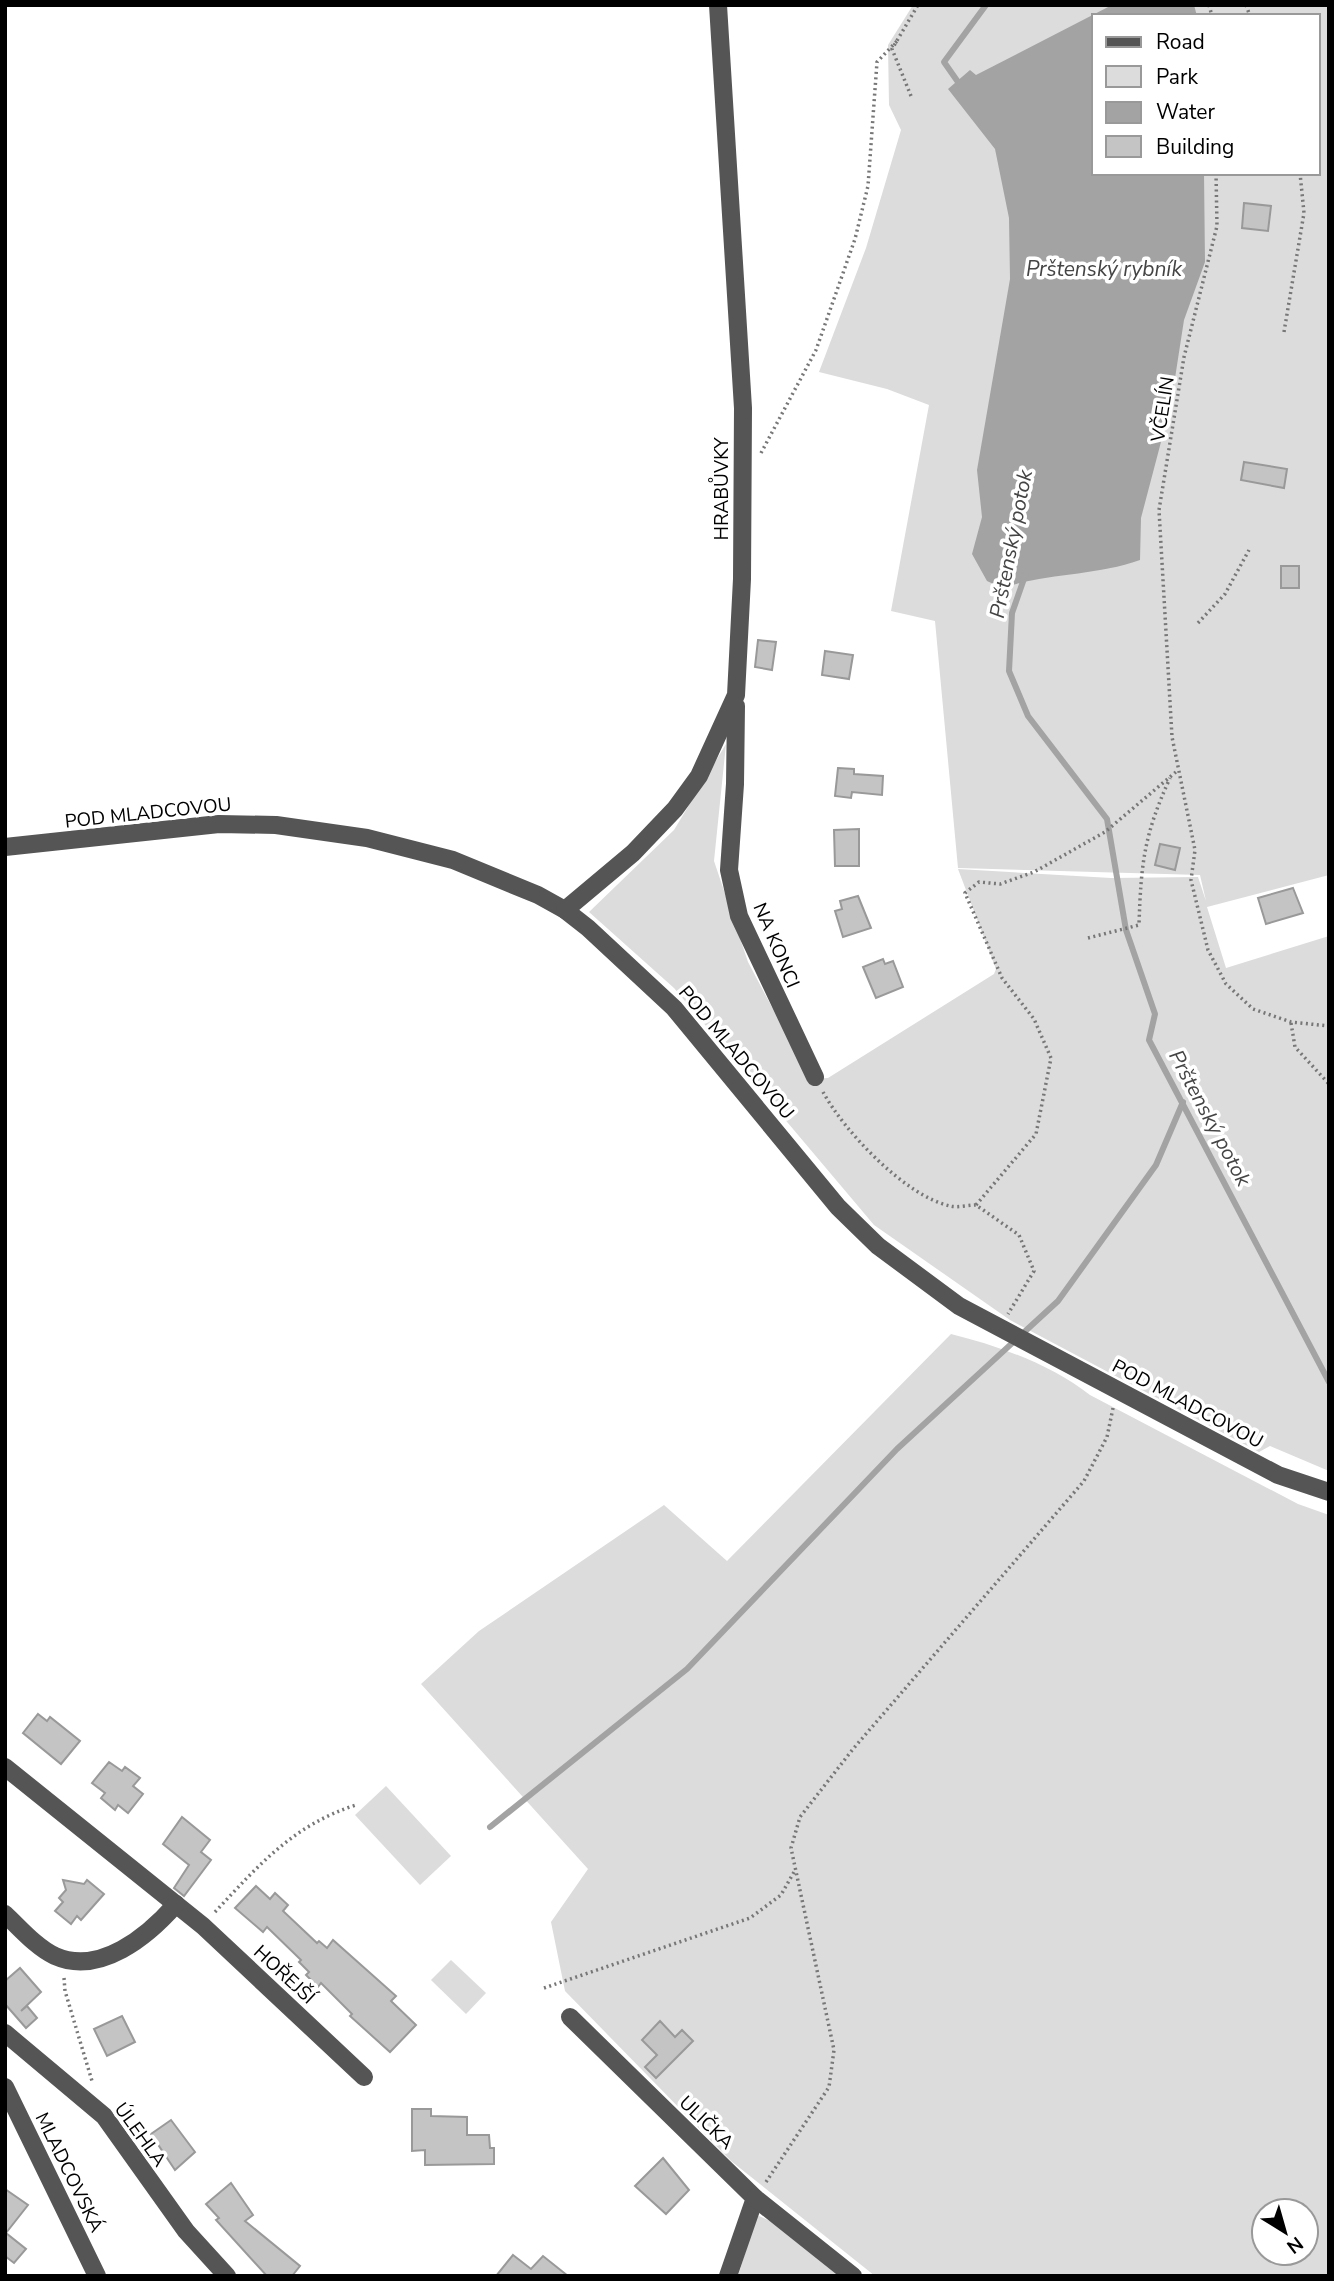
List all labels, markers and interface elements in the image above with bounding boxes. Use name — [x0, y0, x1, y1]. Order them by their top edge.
legend — [1092, 14, 1320, 175]
text: Road — [1156, 28, 1205, 56]
text: Park — [1156, 63, 1198, 91]
text: Water — [1156, 98, 1215, 126]
text: Building — [1156, 133, 1234, 161]
water label: Prštenský rybník — [1026, 255, 1183, 283]
street label: VČELÍN — [1145, 375, 1181, 445]
street label: HRABŮVKY — [708, 437, 735, 541]
water label: Prštenský potok — [983, 467, 1039, 621]
street label: POD MLADCOVOU — [64, 791, 233, 835]
street label: NA KONCI — [746, 899, 806, 992]
street label: POD MLADCOVOU — [672, 980, 800, 1125]
water label: Prštenský potok — [1162, 1045, 1258, 1191]
street label: POD MLADCOVOU — [1108, 1353, 1268, 1455]
street label: HOŘEJŠÍ — [248, 1939, 322, 2011]
street label: ULIČKA — [673, 2090, 740, 2155]
street label: ÚLEHLA — [108, 2097, 172, 2172]
street label: MLADCOVSKÁ — [29, 2108, 109, 2237]
north arrow — [1250, 2197, 1320, 2267]
text: N — [1281, 2230, 1308, 2259]

